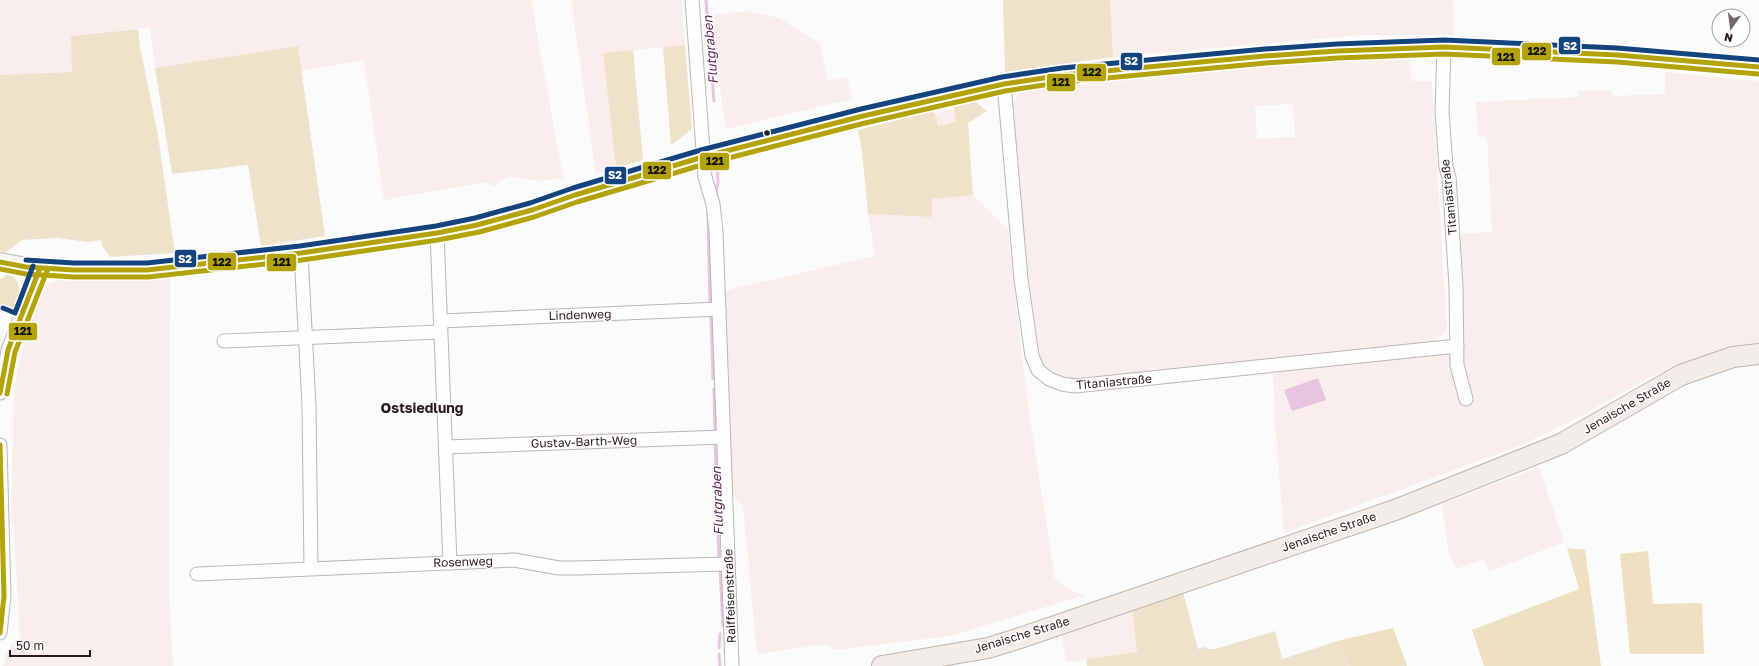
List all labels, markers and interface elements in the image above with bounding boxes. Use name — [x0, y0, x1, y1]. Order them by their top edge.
north arrow — [1711, 8, 1751, 48]
water label: Flutgraben — [699, 14, 721, 85]
text: N — [1723, 31, 1734, 46]
line badge: S2 — [1558, 36, 1581, 55]
text: S2 — [1563, 39, 1577, 52]
line badge: 122 — [1521, 42, 1552, 61]
text: 122 — [1527, 44, 1547, 57]
line badge: 121 — [1491, 47, 1521, 66]
text: 121 — [1497, 50, 1515, 63]
line badge: S2 — [1120, 52, 1143, 71]
text: S2 — [1124, 54, 1138, 67]
line badge: 122 — [1076, 63, 1107, 82]
text: 122 — [1082, 65, 1102, 78]
line badge: 121 — [1046, 73, 1076, 92]
text: 121 — [1052, 75, 1070, 88]
unlabelled marker — [762, 128, 772, 138]
line badge: 121 — [699, 152, 730, 171]
text: 121 — [706, 154, 724, 167]
street label: Titaniastraße — [1437, 158, 1460, 236]
line badge: 122 — [642, 161, 672, 180]
text: 122 — [647, 163, 667, 176]
line badge: S2 — [604, 166, 627, 185]
text: S2 — [608, 168, 622, 181]
line badge: S2 — [174, 249, 197, 268]
text: S2 — [178, 252, 192, 265]
line badge: 122 — [207, 252, 237, 271]
line badge: 121 — [266, 253, 297, 272]
text: 122 — [212, 255, 232, 268]
text: 121 — [273, 255, 291, 268]
street label: Lindenweg — [548, 306, 612, 323]
line badge: 121 — [8, 322, 38, 341]
text: 121 — [14, 324, 32, 337]
street label: Titaniastraße — [1075, 371, 1153, 392]
street label: Jenaische Straße — [1580, 374, 1673, 437]
district label: Ostsiedlung — [381, 399, 463, 416]
street label: Gustav-Barth-Weg — [531, 432, 637, 451]
water label: Flutgraben — [708, 465, 726, 536]
street label: Jenaische Straße — [1280, 508, 1378, 555]
street label: Raiffeisenstraße — [720, 549, 739, 643]
street label: Rosenweg — [433, 553, 493, 570]
street label: Jenaische Straße — [972, 613, 1071, 656]
scale bar — [10, 632, 90, 658]
text: 50 m — [16, 638, 44, 653]

